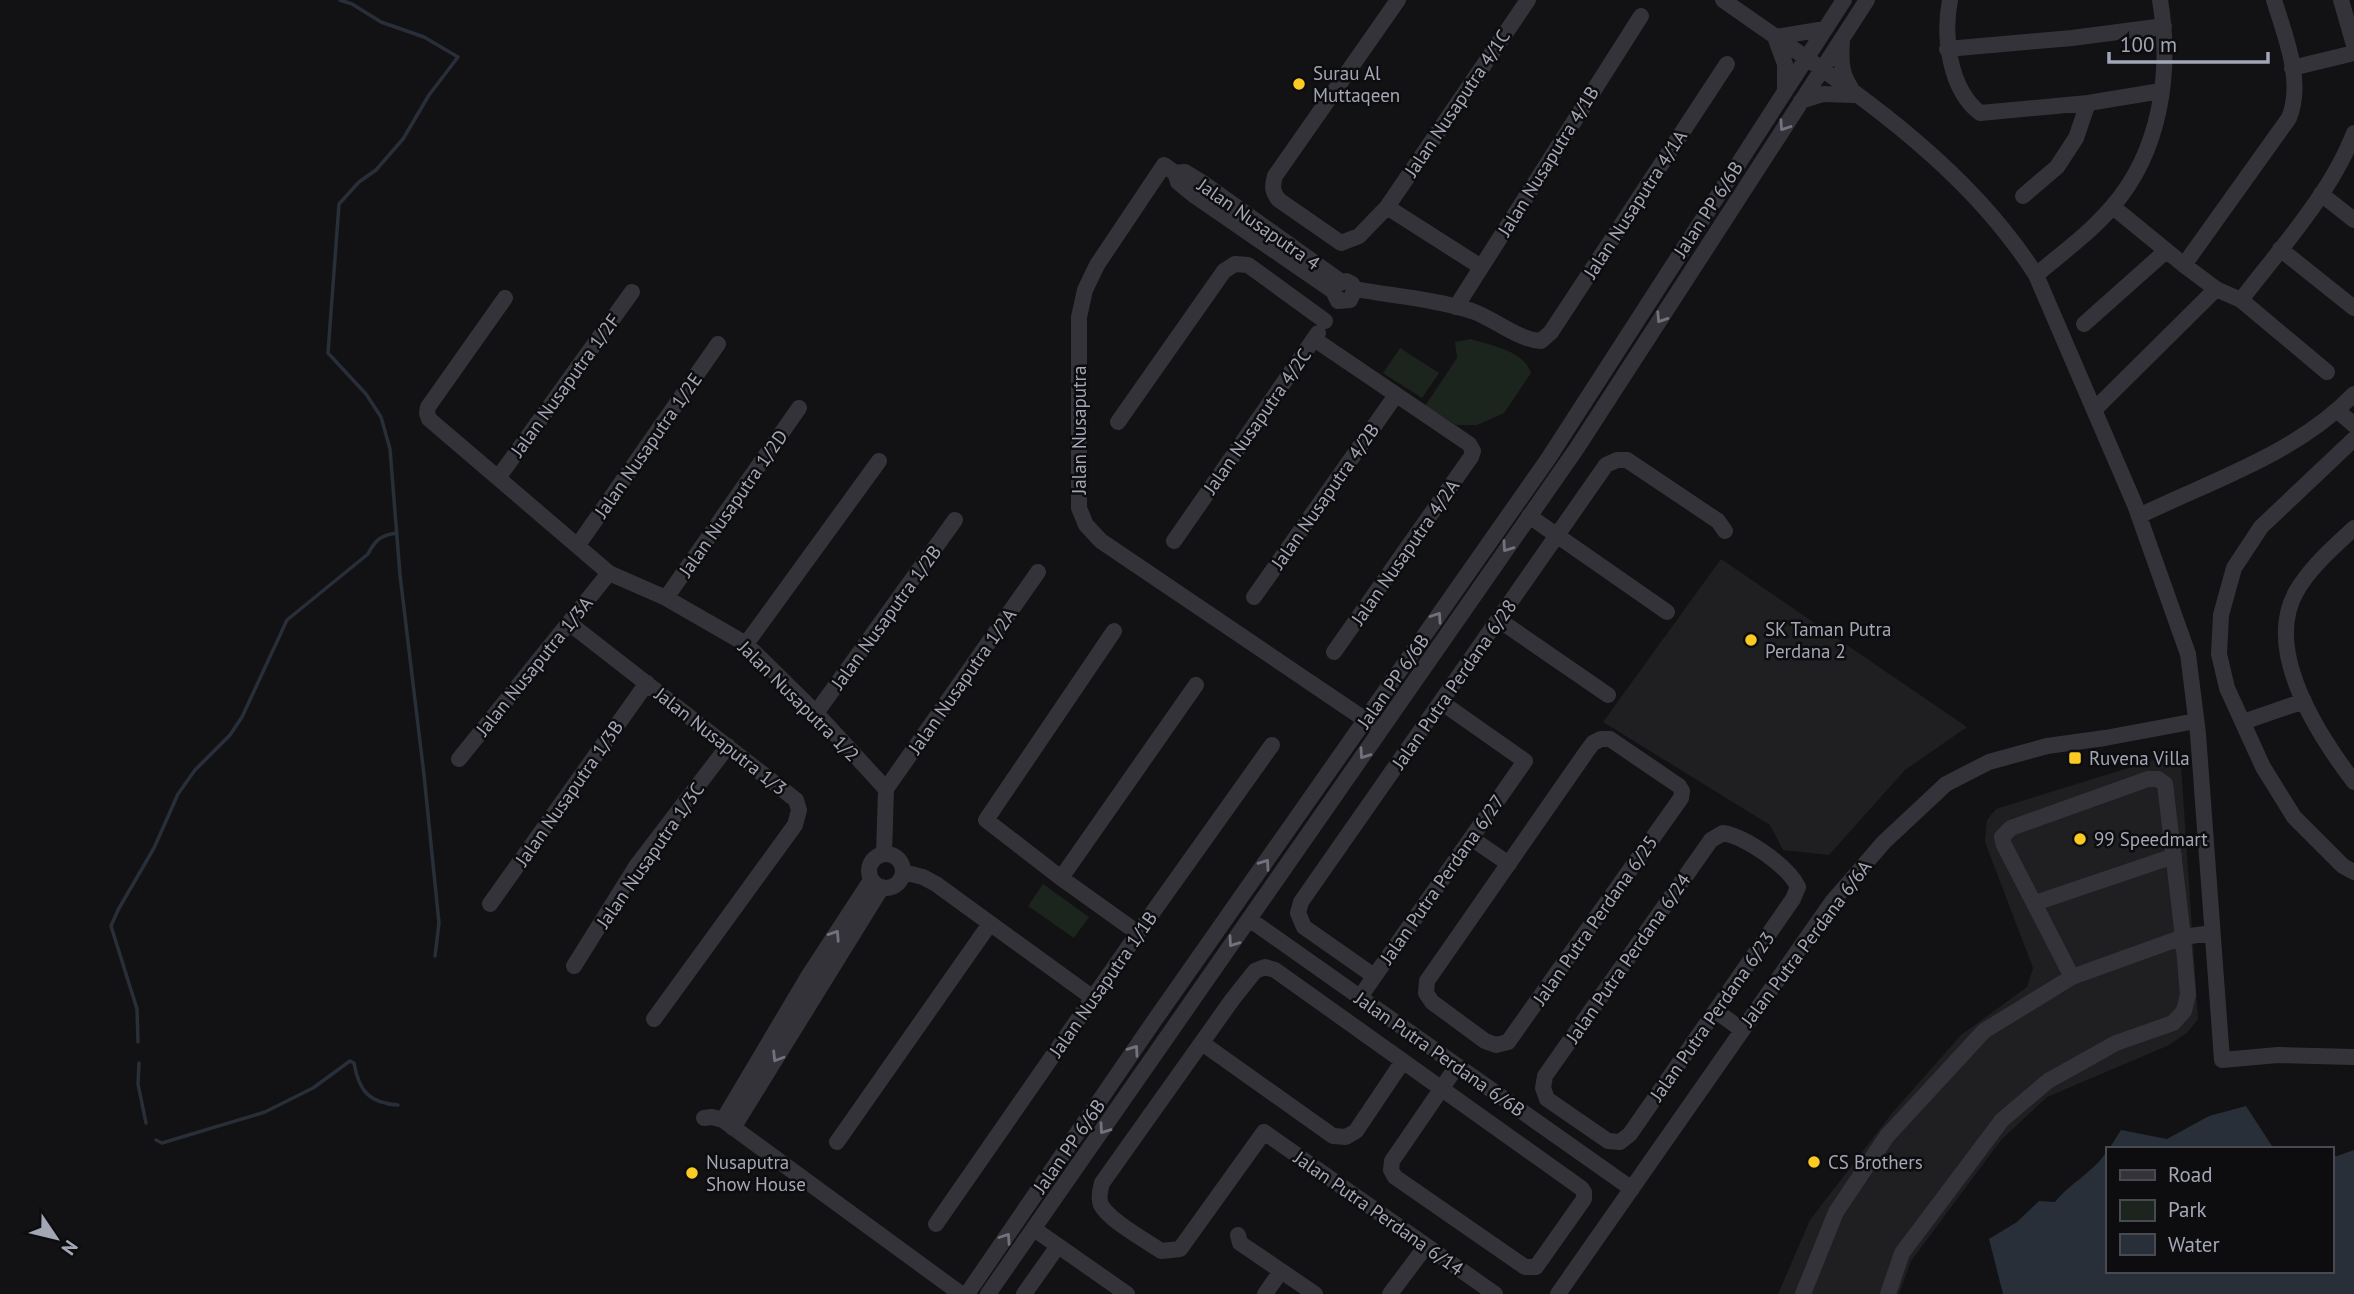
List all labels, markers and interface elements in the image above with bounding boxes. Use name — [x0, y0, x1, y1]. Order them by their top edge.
scale bar — [2109, 21, 2268, 65]
street label: Jalan Nusaputra 4/1C — [1398, 25, 1515, 182]
text: 100 m — [2120, 31, 2177, 58]
place label: Surau Al Muttaqeen — [1313, 61, 1400, 107]
marker: Surau Al Muttaqeen — [1291, 76, 1307, 92]
street label: Jalan Nusaputra 4/1B — [1492, 82, 1604, 241]
one-way arrow — [1779, 119, 1792, 132]
street label: Jalan Nusaputra 4/1A — [1577, 125, 1692, 284]
street label: Jalan PP 6/6B — [1668, 157, 1748, 262]
street label: Jalan Nusaputra 4 — [1192, 172, 1325, 275]
street label: Jalan Nusaputra 1/2F — [504, 309, 625, 462]
one-way arrow — [1656, 310, 1669, 323]
street label: Jalan Nusaputra 4/2C — [1197, 344, 1316, 499]
street label: Jalan Nusaputra — [1067, 366, 1091, 495]
street label: Jalan Nusaputra 1/2E — [588, 368, 707, 523]
street label: Jalan Nusaputra 4/2B — [1265, 419, 1384, 574]
street label: Jalan Nusaputra 1/2D — [673, 425, 793, 582]
street label: Jalan Nusaputra 4/2A — [1345, 475, 1464, 630]
one-way arrow — [1503, 539, 1515, 552]
street label: Jalan Nusaputra 1/2B — [825, 540, 946, 695]
street label: Jalan Nusaputra 1/3A — [470, 591, 598, 741]
street label: Jalan Putra Perdana 6/28 — [1386, 595, 1522, 774]
street label: Jalan Nusaputra 1/2A — [902, 604, 1021, 759]
one-way arrow — [1429, 612, 1442, 625]
place label: SK Taman Putra Perdana 2 — [1765, 617, 1891, 663]
street label: Jalan PP 6/6B — [1351, 629, 1434, 734]
marker: SK Taman Putra Perdana 2 — [1743, 632, 1759, 648]
street label: Jalan Nusaputra 1/2 — [733, 635, 864, 766]
street label: Jalan Nusaputra 1/3 — [649, 681, 792, 800]
street label: Jalan Nusaputra 1/3B — [509, 716, 628, 871]
one-way arrow — [1359, 746, 1372, 759]
place label: Ruvena Villa — [2089, 746, 2190, 770]
marker: Ruvena Villa — [2067, 750, 2083, 766]
street label: Jalan Nusaputra 1/3C — [590, 778, 709, 933]
street label: Jalan Putra Perdana 6/27 — [1374, 790, 1510, 969]
place label: 99 Speedmart — [2094, 827, 2208, 851]
street label: Jalan Putra Perdana 6/25 — [1527, 831, 1663, 1010]
marker: 99 Speedmart — [2072, 831, 2088, 847]
street label: Jalan Putra Perdana 6/6A — [1735, 855, 1876, 1032]
one-way arrow — [1257, 859, 1269, 872]
street label: Jalan Putra Perdana 6/24 — [1560, 869, 1696, 1048]
street label: Jalan Nusaputra 1/1B — [1043, 907, 1162, 1062]
street label: Jalan Putra Perdana 6/23 — [1644, 927, 1780, 1106]
one-way arrow — [827, 930, 839, 943]
one-way arrow — [1228, 934, 1241, 947]
street label: Jalan Putra Perdana 6/6B — [1350, 986, 1530, 1122]
one-way arrow — [1126, 1045, 1139, 1058]
one-way arrow — [773, 1049, 786, 1062]
street label: Jalan PP 6/6B — [1027, 1094, 1110, 1199]
one-way arrow — [1100, 1121, 1112, 1134]
street label: Jalan Putra Perdana 6/14 — [1289, 1145, 1468, 1281]
legend — [2106, 1147, 2333, 1273]
place label: Nusaputra Show House — [706, 1150, 806, 1196]
place label: CS Brothers — [1828, 1150, 1923, 1174]
marker: CS Brothers — [1806, 1154, 1822, 1170]
text: Road — [2168, 1161, 2212, 1188]
marker: Nusaputra Show House — [684, 1165, 700, 1181]
text: Park — [2168, 1196, 2207, 1223]
north arrow — [21, 1203, 91, 1273]
text: Water — [2168, 1231, 2220, 1258]
one-way arrow — [998, 1232, 1011, 1245]
text: N — [57, 1236, 83, 1260]

